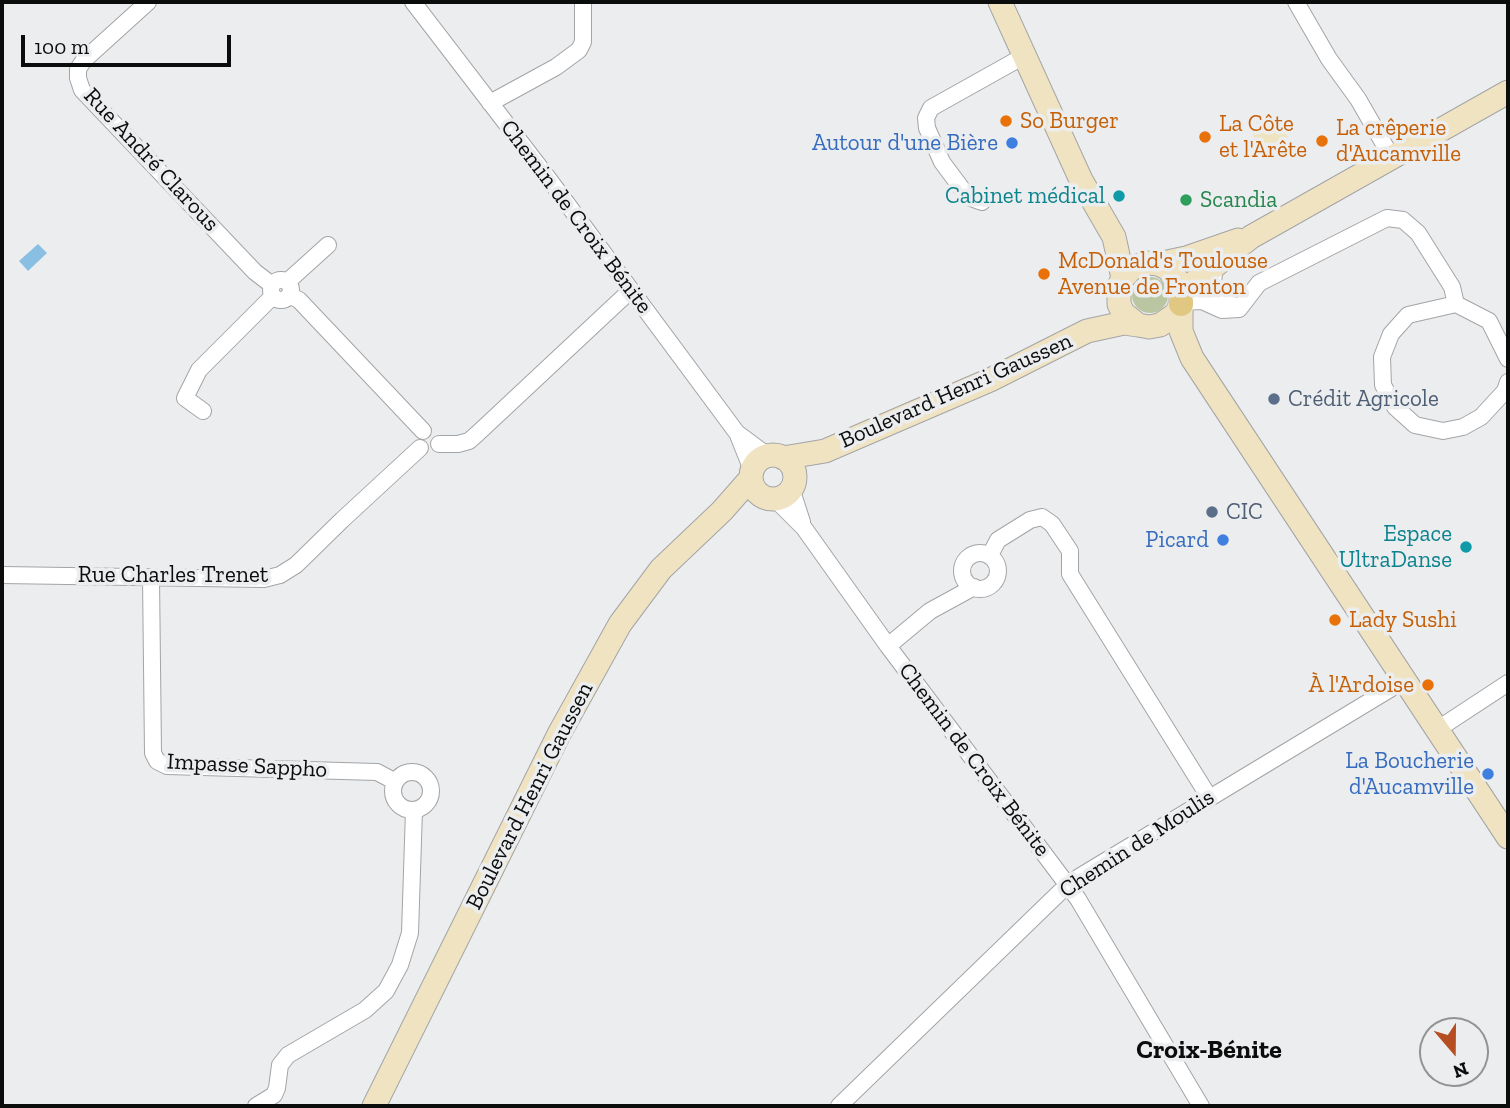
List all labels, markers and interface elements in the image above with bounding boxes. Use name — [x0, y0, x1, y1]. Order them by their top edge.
scale bar — [24, 21, 234, 65]
text: 100 m — [34, 34, 89, 59]
street label: Rue André Clarous — [77, 83, 225, 237]
place label: So Burger — [1020, 107, 1119, 135]
place label: La Côte et l'Arête — [1219, 110, 1307, 164]
marker: So Burger — [998, 113, 1014, 129]
place label: La crêperie d'Aucamville — [1336, 114, 1461, 168]
street label: Chemin de Croix Bénite — [494, 115, 658, 319]
place label: Autour d'une Bière — [812, 129, 998, 157]
marker: La Côte et l'Arête — [1197, 129, 1213, 145]
marker: La crêperie d'Aucamville — [1314, 133, 1330, 149]
marker: Autour d'une Bière — [1004, 135, 1020, 151]
place label: Cabinet médical — [945, 182, 1105, 210]
place label: Scandia — [1200, 186, 1277, 214]
marker: Cabinet médical — [1111, 188, 1127, 204]
marker: Scandia — [1178, 192, 1194, 208]
place label: McDonald's Toulouse Avenue de Fronton — [1058, 247, 1268, 301]
marker: McDonald's Toulouse Avenue de Fronton — [1036, 266, 1052, 282]
street label: Boulevard Henri Gaussen — [835, 327, 1077, 455]
place label: Crédit Agricole — [1288, 385, 1439, 413]
marker: Crédit Agricole — [1266, 391, 1282, 407]
place label: CIC — [1226, 498, 1263, 526]
marker: CIC — [1204, 504, 1220, 520]
place label: Espace UltraDanse — [1339, 520, 1452, 574]
place label: Picard — [1145, 526, 1209, 554]
marker: Picard — [1215, 532, 1231, 548]
marker: Espace UltraDanse — [1458, 539, 1474, 555]
street label: Rue Charles Trenet — [78, 561, 268, 589]
place label: Lady Sushi — [1349, 606, 1457, 634]
marker: Lady Sushi — [1327, 612, 1343, 628]
street label: Chemin de Croix Bénite — [892, 658, 1056, 862]
place label: À l'Ardoise — [1309, 671, 1414, 699]
marker: À l'Ardoise — [1420, 677, 1436, 693]
street label: Boulevard Henri Gaussen — [461, 678, 599, 914]
place label: La Boucherie d'Aucamville — [1345, 747, 1474, 801]
street label: Impasse Sappho — [166, 748, 328, 784]
marker: La Boucherie d'Aucamville — [1480, 766, 1496, 782]
street label: Chemin de Moulis — [1054, 784, 1220, 904]
north arrow — [1419, 1017, 1489, 1087]
district label: Croix-Bénite — [1136, 1035, 1282, 1067]
text: N — [1450, 1057, 1471, 1084]

